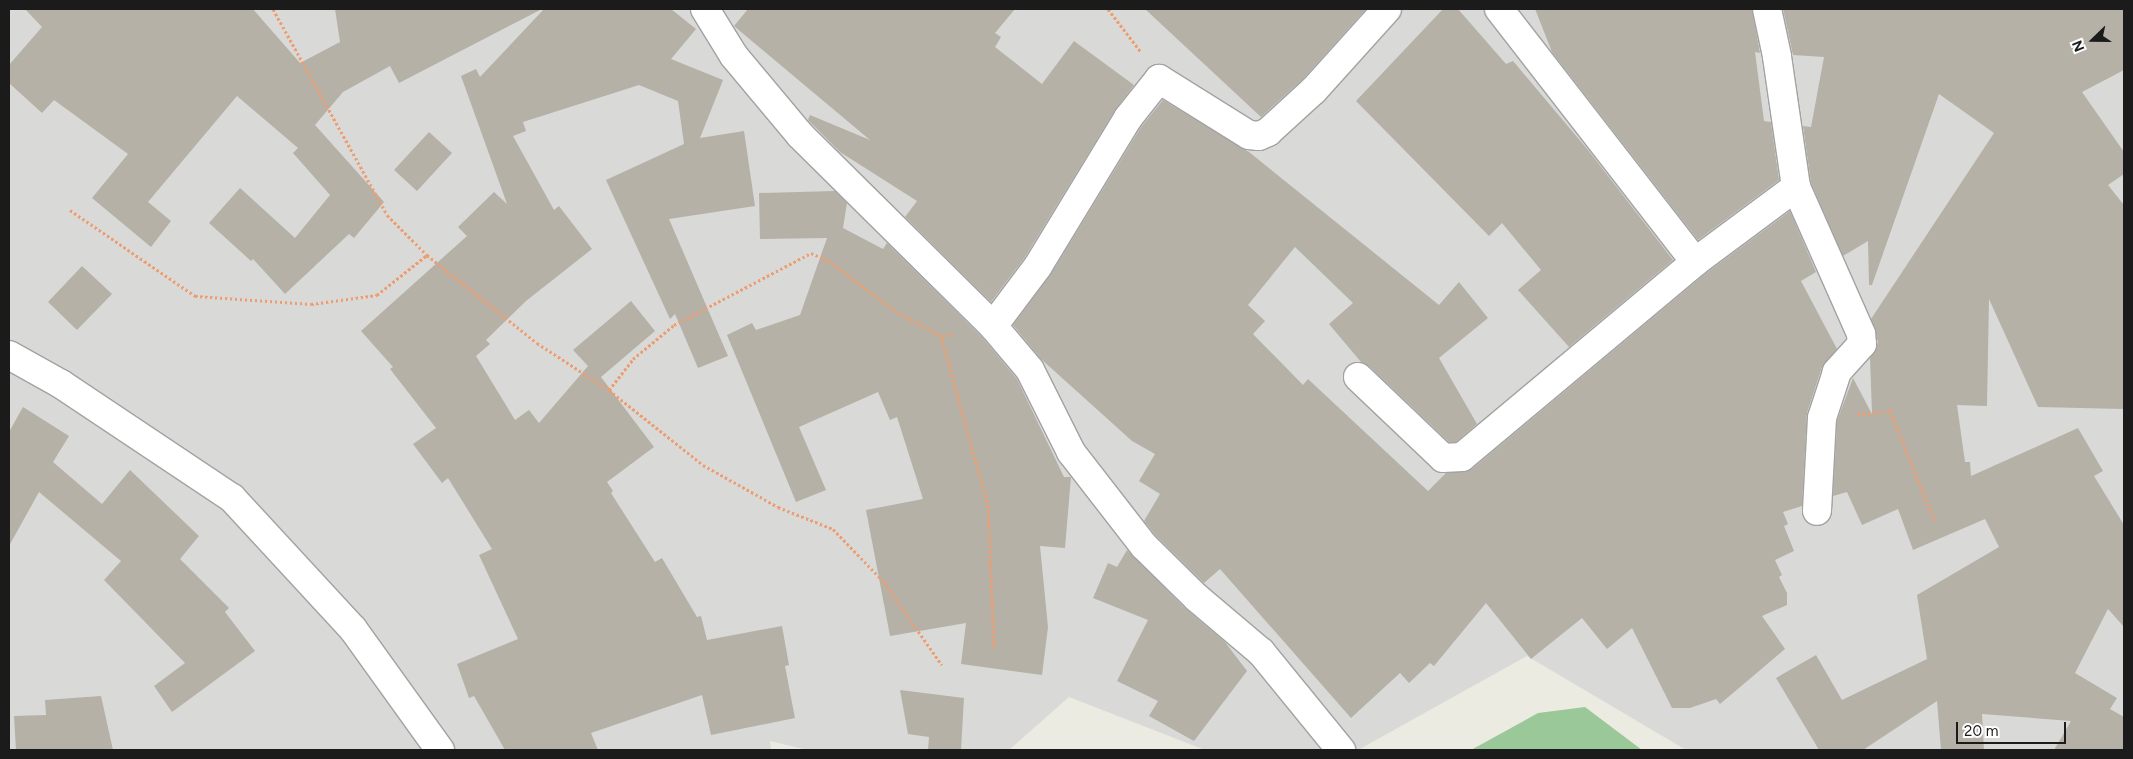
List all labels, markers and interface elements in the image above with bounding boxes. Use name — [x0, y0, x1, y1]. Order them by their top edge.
north arrow — [2068, 15, 2118, 65]
text: N — [2069, 38, 2089, 54]
scale bar — [1958, 712, 2068, 744]
text: 20 m — [1964, 722, 1998, 740]

